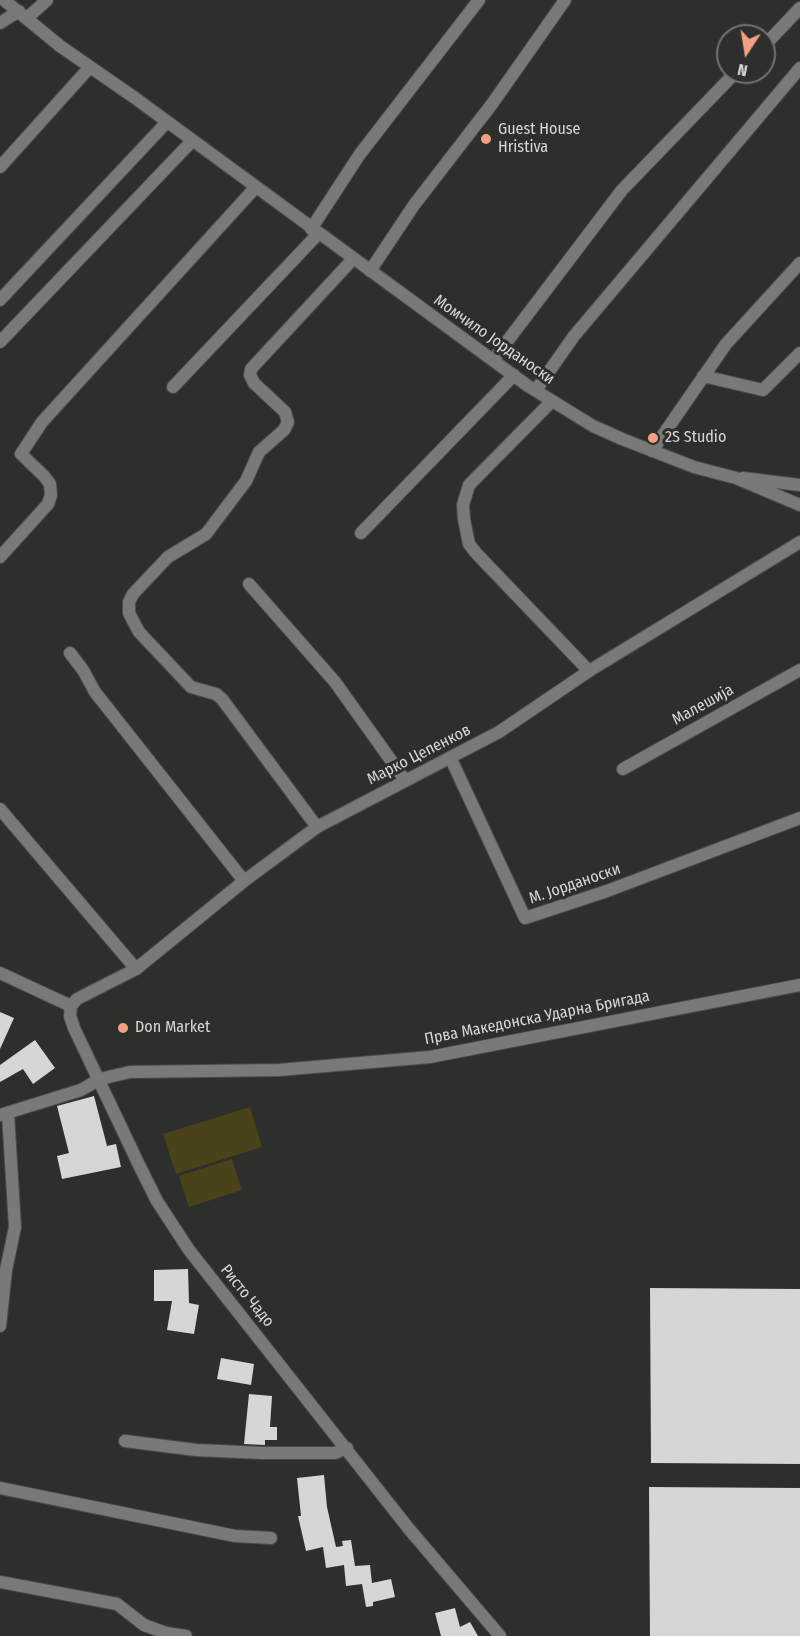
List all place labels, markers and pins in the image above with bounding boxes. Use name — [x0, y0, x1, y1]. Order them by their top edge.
place label: Guest House Hristiva — [498, 120, 580, 158]
marker: Guest House Hristiva — [479, 132, 493, 146]
place label: 2S Studio — [665, 428, 726, 448]
marker: 2S Studio — [646, 431, 660, 445]
place label: Don Market — [135, 1018, 210, 1038]
marker: Don Market — [116, 1021, 130, 1035]

